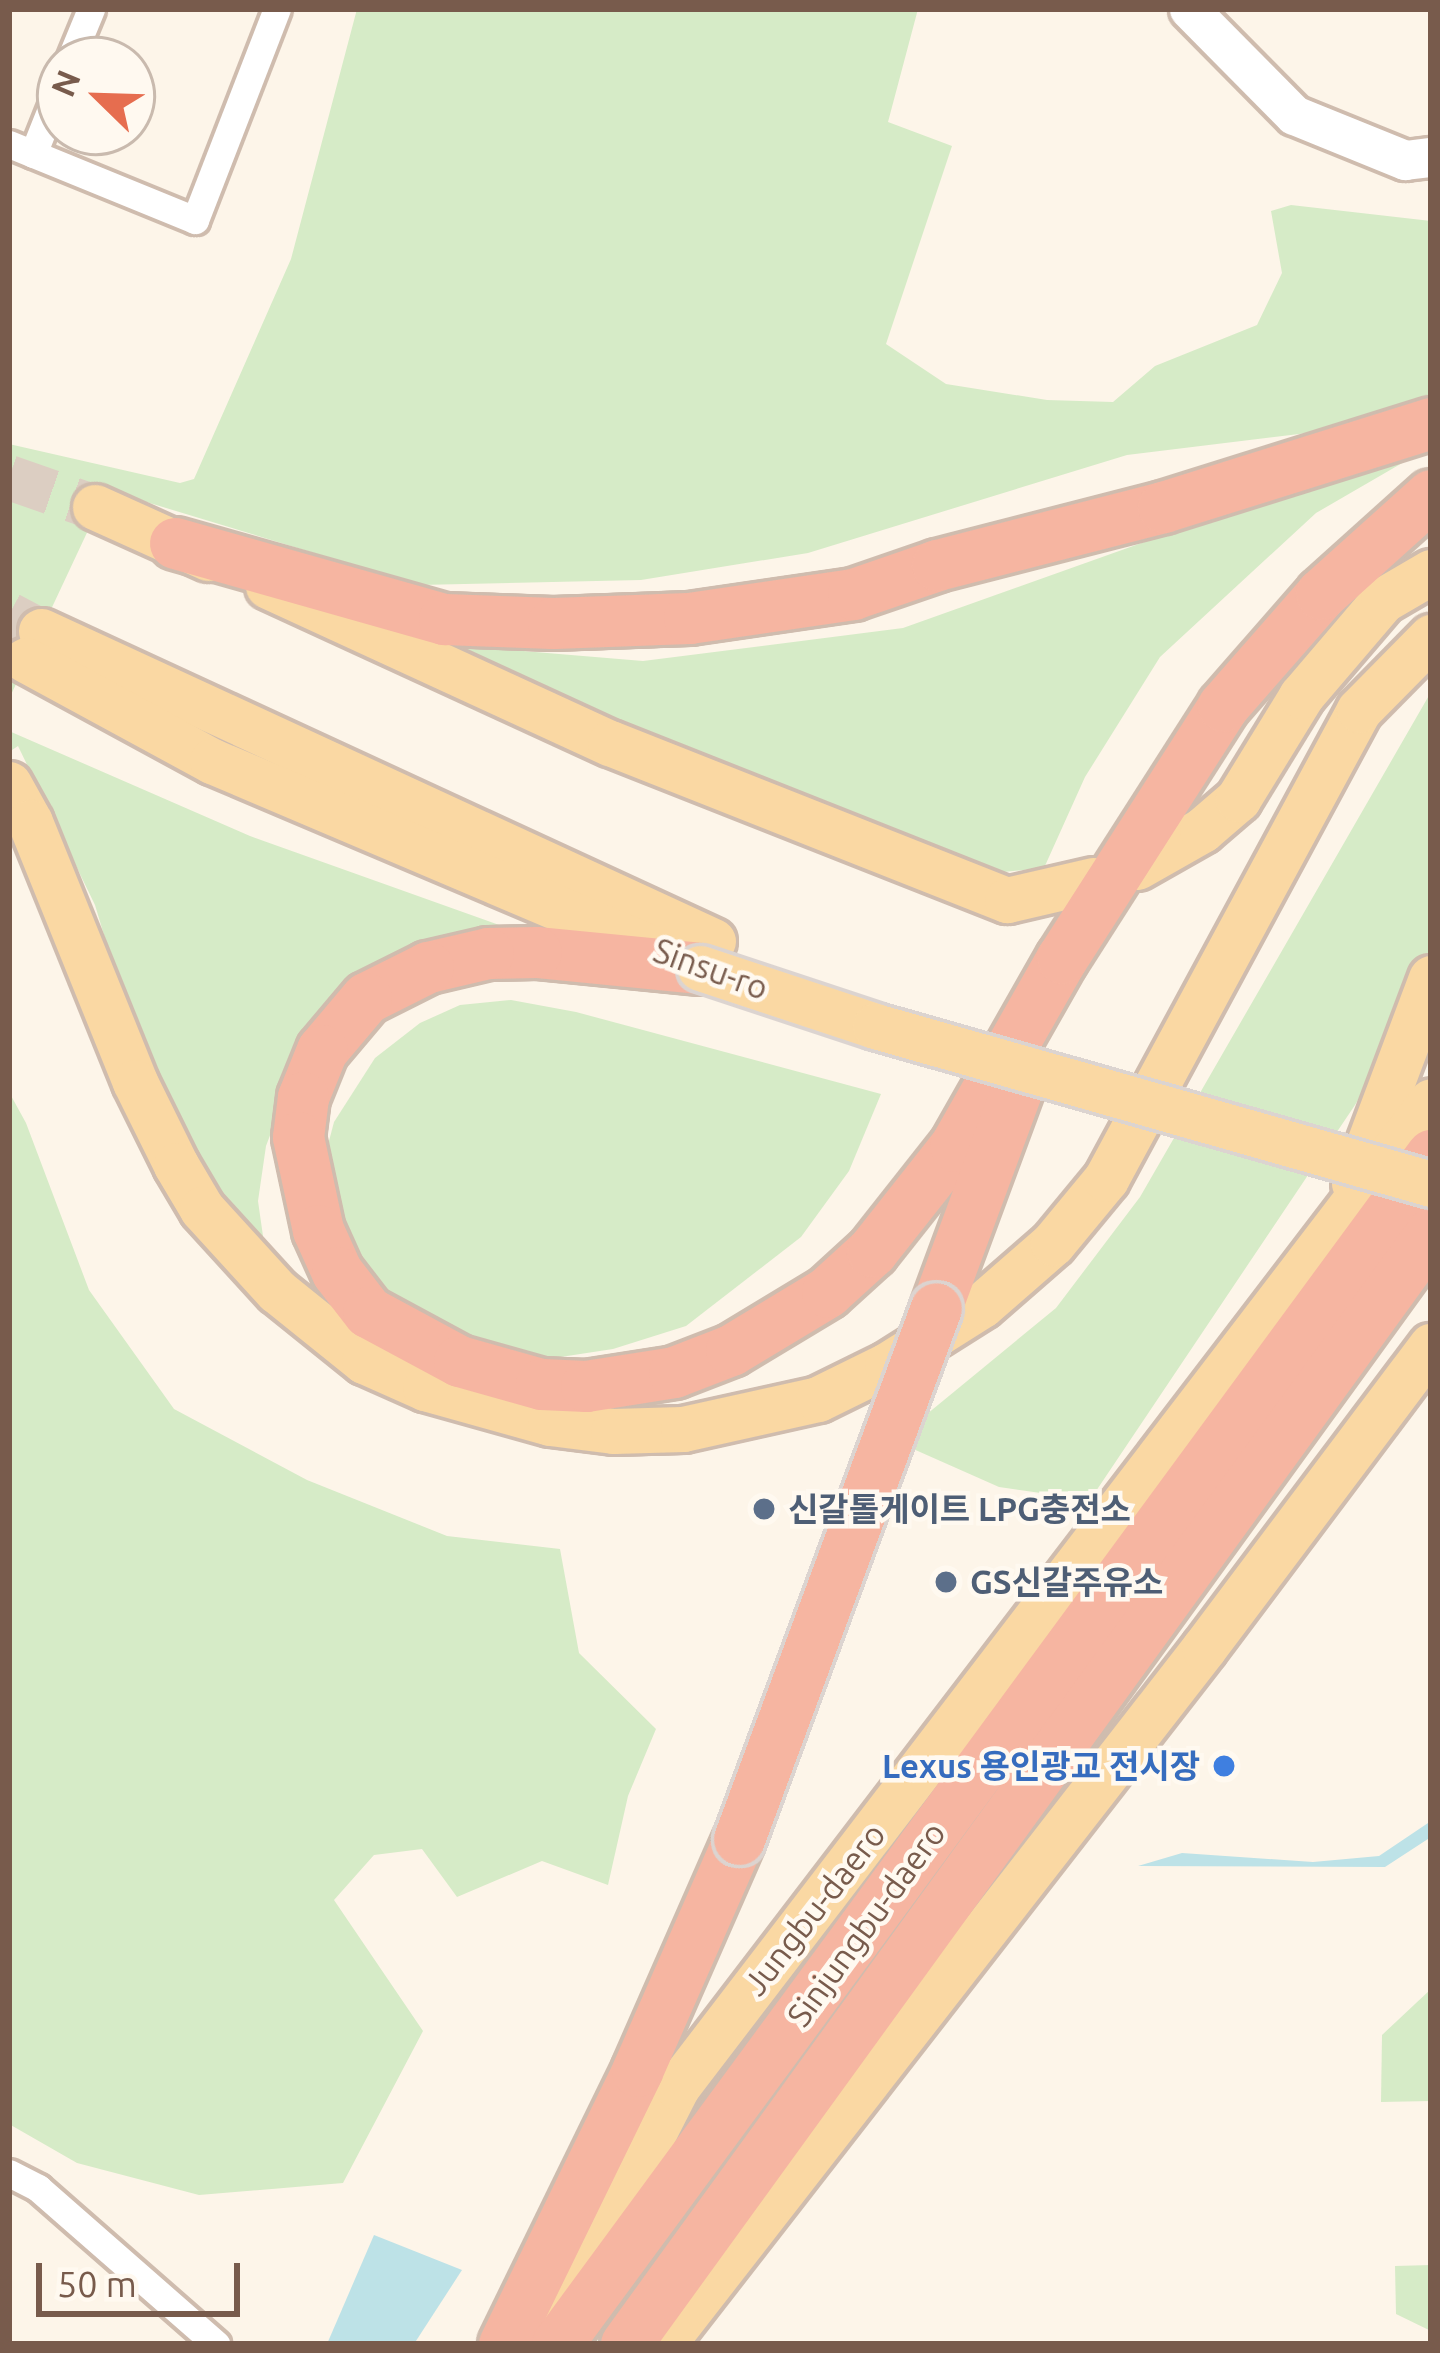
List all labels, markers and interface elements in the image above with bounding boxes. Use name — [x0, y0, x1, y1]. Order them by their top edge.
north arrow — [36, 36, 156, 156]
text: N — [43, 64, 87, 101]
street label: Sinsu-ro — [648, 930, 774, 1008]
place label: 신갈톨게이트 LPG충전소 — [788, 1489, 1131, 1529]
marker: 신갈톨게이트 LPG충전소 — [751, 1496, 777, 1522]
place label: GS신갈주유소 — [970, 1562, 1163, 1602]
marker: GS신갈주유소 — [933, 1569, 959, 1595]
place label: Lexus 용인광교 전시장 — [882, 1746, 1200, 1786]
marker: Lexus 용인광교 전시장 — [1211, 1753, 1237, 1779]
street label: Sinjungbu-daero — [779, 1814, 953, 2034]
street label: Jungbu-daero — [735, 1815, 893, 2003]
scale bar — [42, 2239, 246, 2313]
text: 50 m — [57, 2263, 137, 2304]

